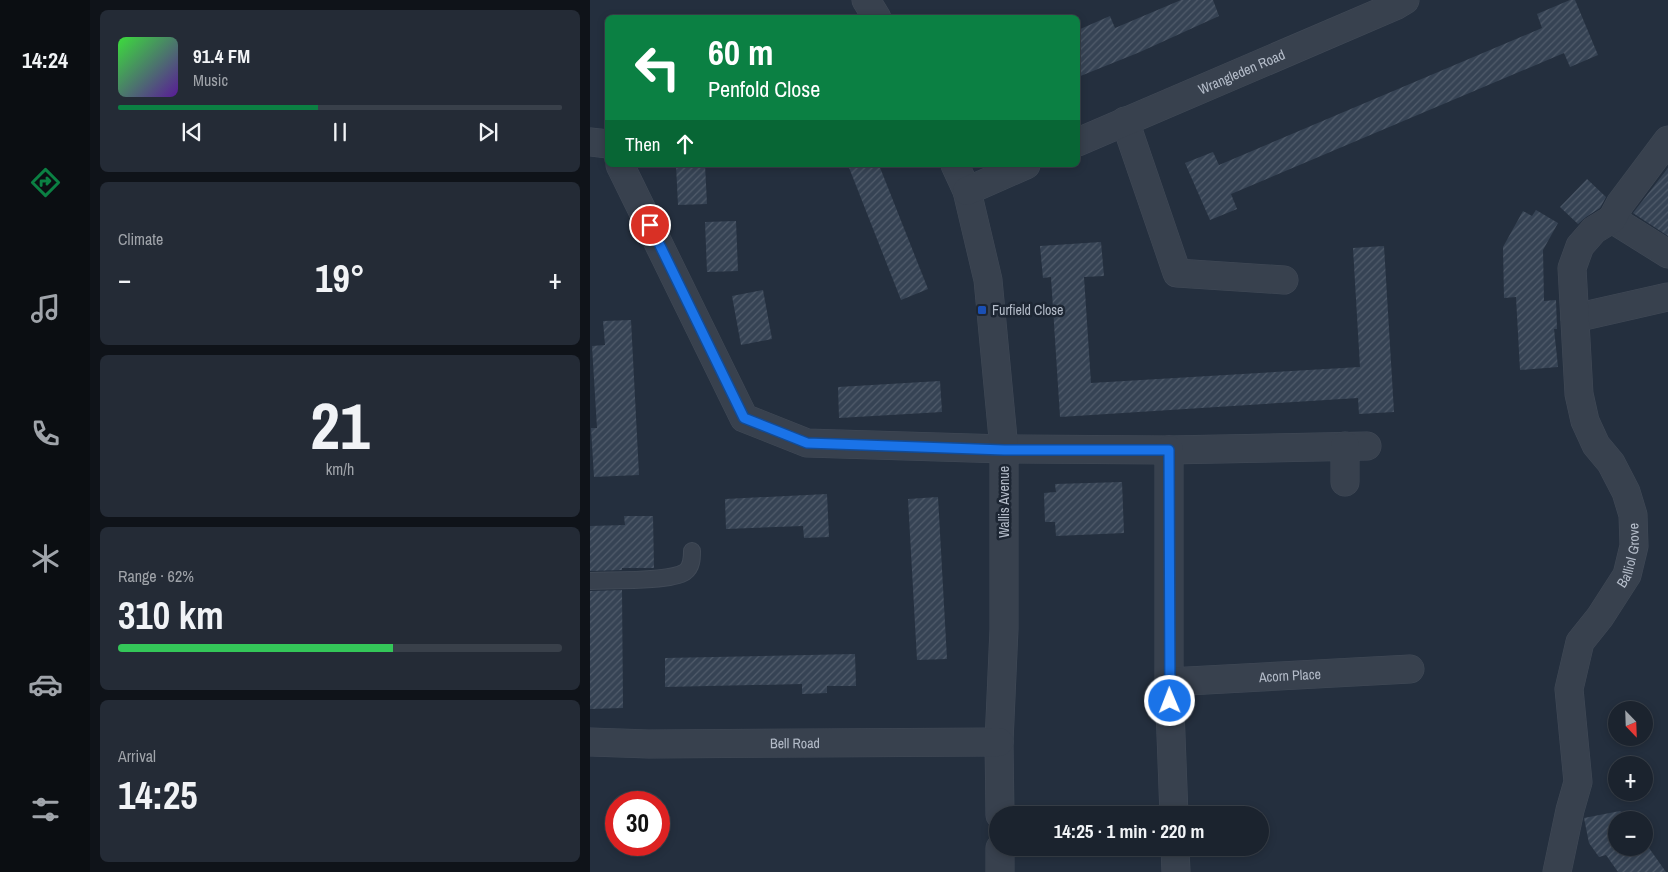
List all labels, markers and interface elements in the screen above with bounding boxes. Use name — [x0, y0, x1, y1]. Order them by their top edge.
text: 60 m — [708, 29, 773, 76]
icon: left — [625, 35, 690, 100]
text: 91.4 FM — [193, 43, 250, 69]
text: 14:24 — [22, 45, 68, 75]
street label: Wrangleden Road — [1196, 45, 1288, 98]
text: Music — [193, 69, 228, 91]
text: Penfold Close — [708, 74, 820, 104]
icon: previous — [178, 118, 206, 146]
icon: pause — [326, 118, 354, 146]
icon: next — [474, 118, 502, 146]
icon: ahead — [671, 130, 699, 158]
text: Then — [625, 131, 661, 157]
icon: directions — [28, 165, 63, 200]
pin — [629, 204, 671, 246]
icon: arrive — [636, 211, 664, 239]
text: Climate — [118, 228, 163, 250]
text: 19° — [315, 253, 365, 304]
text: − — [118, 260, 131, 298]
text: + — [549, 260, 562, 298]
icon: music — [28, 291, 63, 326]
place label: Furfield Close — [992, 301, 1063, 319]
marker: Furfield Close — [976, 304, 988, 316]
text: 21 — [310, 382, 370, 469]
icon: phone — [28, 416, 63, 451]
text: km/h — [326, 458, 354, 480]
street label: Wallis Avenue — [995, 466, 1013, 538]
street label: Balliol Grove — [1612, 523, 1643, 591]
icon: climate — [28, 541, 63, 576]
text: Range · 62% — [118, 565, 194, 587]
text: 310 km — [118, 590, 224, 641]
street label: Acorn Place — [1257, 665, 1321, 686]
icon: car — [28, 667, 63, 702]
position arrow — [1143, 674, 1195, 726]
north arrow — [1608, 701, 1652, 746]
map controls — [1608, 701, 1653, 856]
street label: Bell Road — [770, 734, 820, 752]
text: Arrival — [118, 745, 156, 767]
button: + — [1608, 756, 1653, 801]
text: 14:25 — [118, 770, 198, 821]
speed limit sign: 30 — [605, 791, 670, 856]
icon: filters — [28, 792, 63, 827]
button: − — [1608, 811, 1653, 856]
text: 14:25 · 1 min · 220 m — [1054, 818, 1204, 844]

